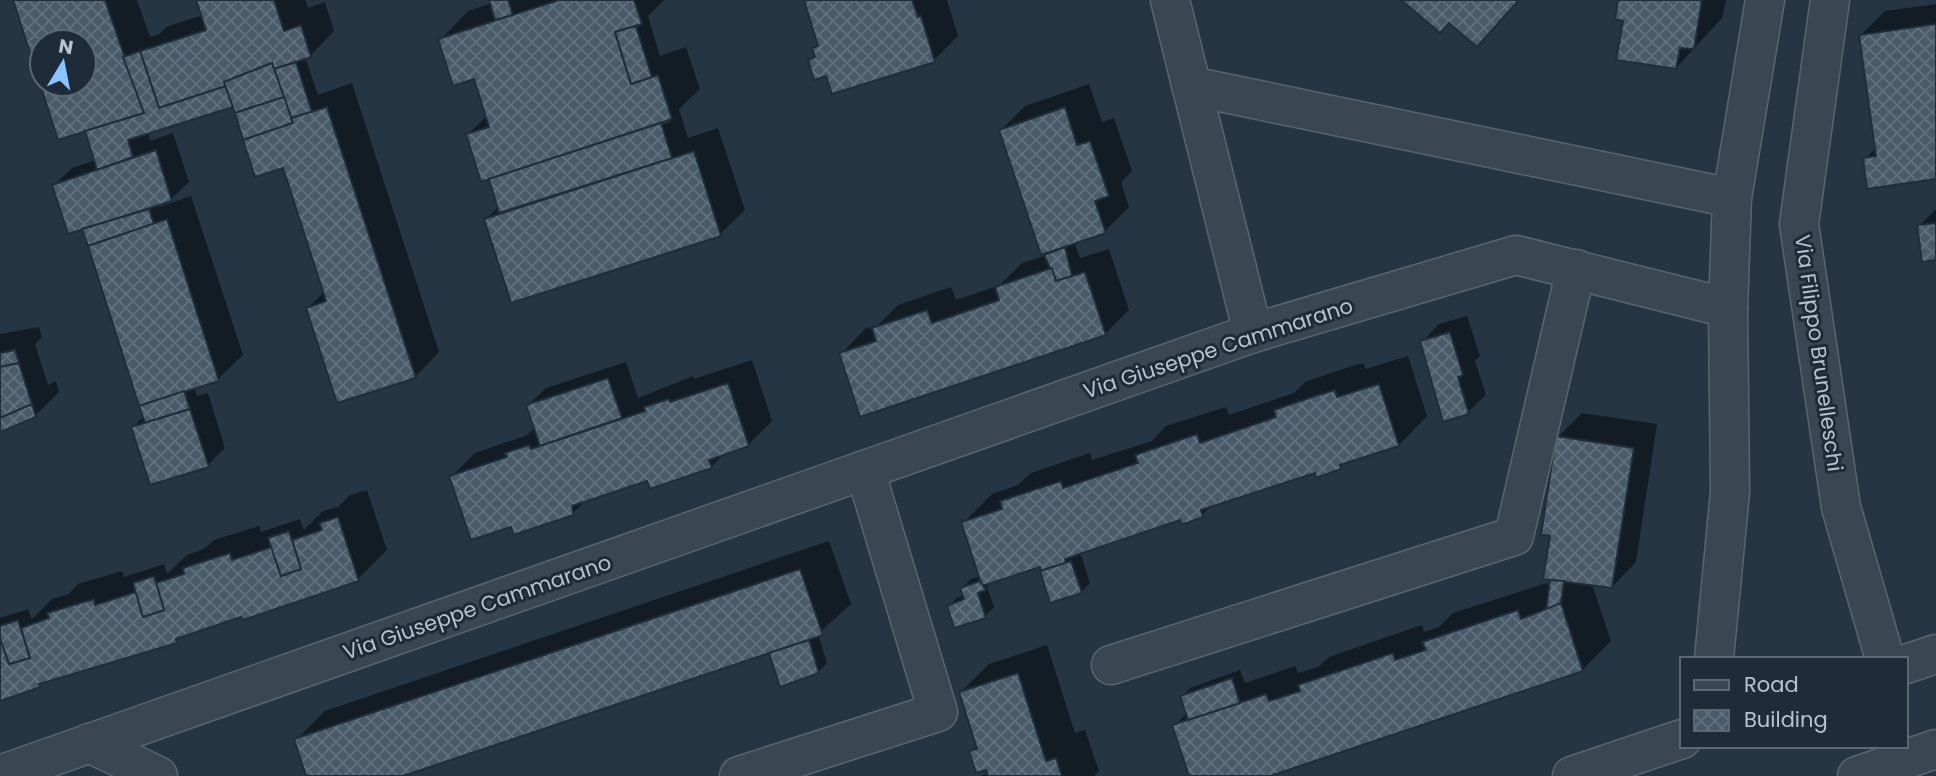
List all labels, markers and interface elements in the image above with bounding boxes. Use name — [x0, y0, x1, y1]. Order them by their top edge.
north arrow — [28, 28, 98, 98]
text: N — [56, 32, 75, 61]
street label: Via Filippo Brunelleschi — [1788, 233, 1850, 473]
street label: Via Giuseppe Cammarano — [1079, 291, 1357, 405]
street label: Via Giuseppe Cammarano — [339, 547, 615, 667]
legend — [1680, 657, 1908, 748]
text: Road — [1744, 670, 1799, 699]
text: Building — [1744, 705, 1828, 734]

